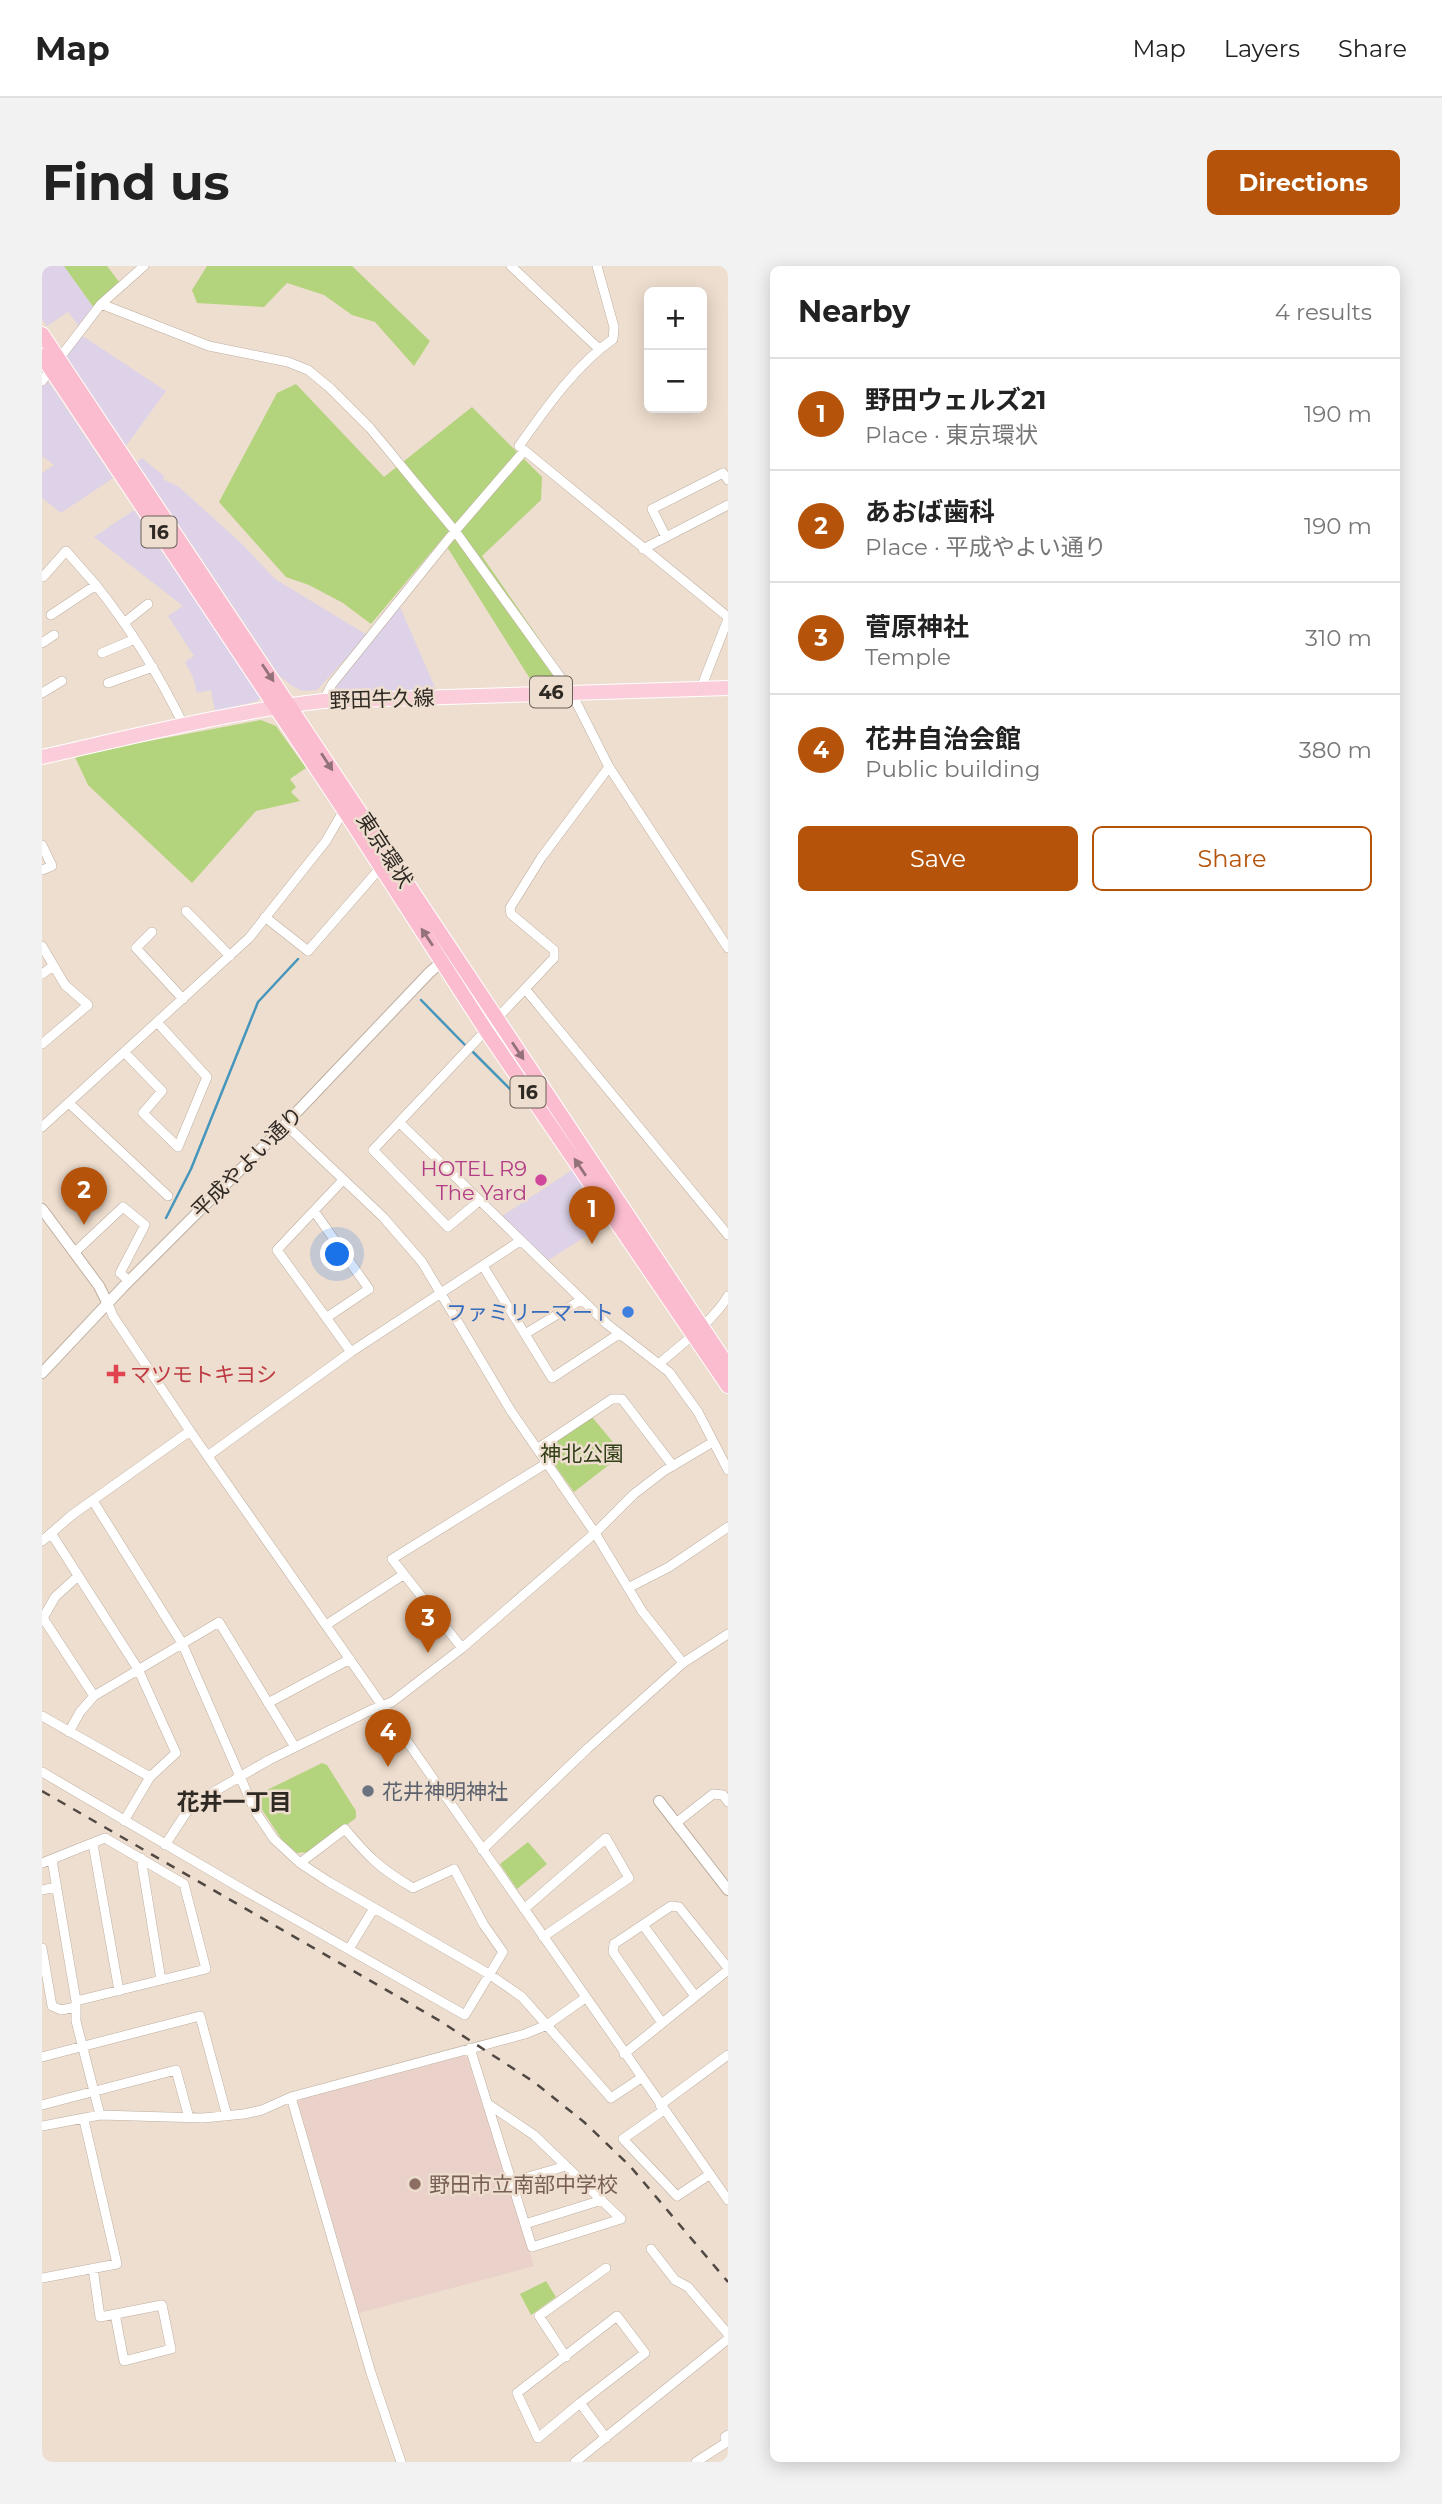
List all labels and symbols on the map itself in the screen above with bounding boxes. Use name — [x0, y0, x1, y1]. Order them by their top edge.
road number: 16 — [142, 516, 176, 548]
one-way arrow — [261, 663, 274, 682]
road number: 46 — [530, 676, 572, 708]
street label: 野田牛久線 — [329, 685, 435, 713]
one-way arrow — [321, 752, 334, 772]
street label: 東京環状 — [352, 808, 418, 892]
one-way arrow — [420, 928, 434, 946]
one-way arrow — [511, 1042, 525, 1060]
road number: 16 — [510, 1076, 546, 1108]
street label: 平成やよい通り — [186, 1101, 308, 1223]
place label: HOTEL R9 The Yard — [421, 1156, 527, 1205]
one-way arrow — [573, 1157, 586, 1177]
pin: 2 — [61, 1167, 107, 1225]
marker: HOTEL R9 The Yard — [533, 1172, 549, 1188]
pin: 1 — [569, 1186, 615, 1244]
your location — [320, 1237, 354, 1271]
place label: ファミリーマート — [446, 1300, 614, 1325]
marker: ファミリーマート — [620, 1304, 636, 1320]
place label: マツモトキヨシ — [130, 1362, 277, 1387]
marker: マツモトキヨシ — [108, 1366, 124, 1382]
park label: 神北公園 — [540, 1441, 624, 1466]
pin: 3 — [405, 1595, 451, 1653]
pin: 4 — [365, 1709, 411, 1767]
place label: 花井神明神社 — [382, 1779, 508, 1804]
marker: 花井神明神社 — [360, 1783, 376, 1799]
district label: 花井一丁目 — [177, 1788, 292, 1816]
place label: 野田市立南部中学校 — [429, 2172, 618, 2197]
marker: 野田市立南部中学校 — [407, 2176, 423, 2192]

